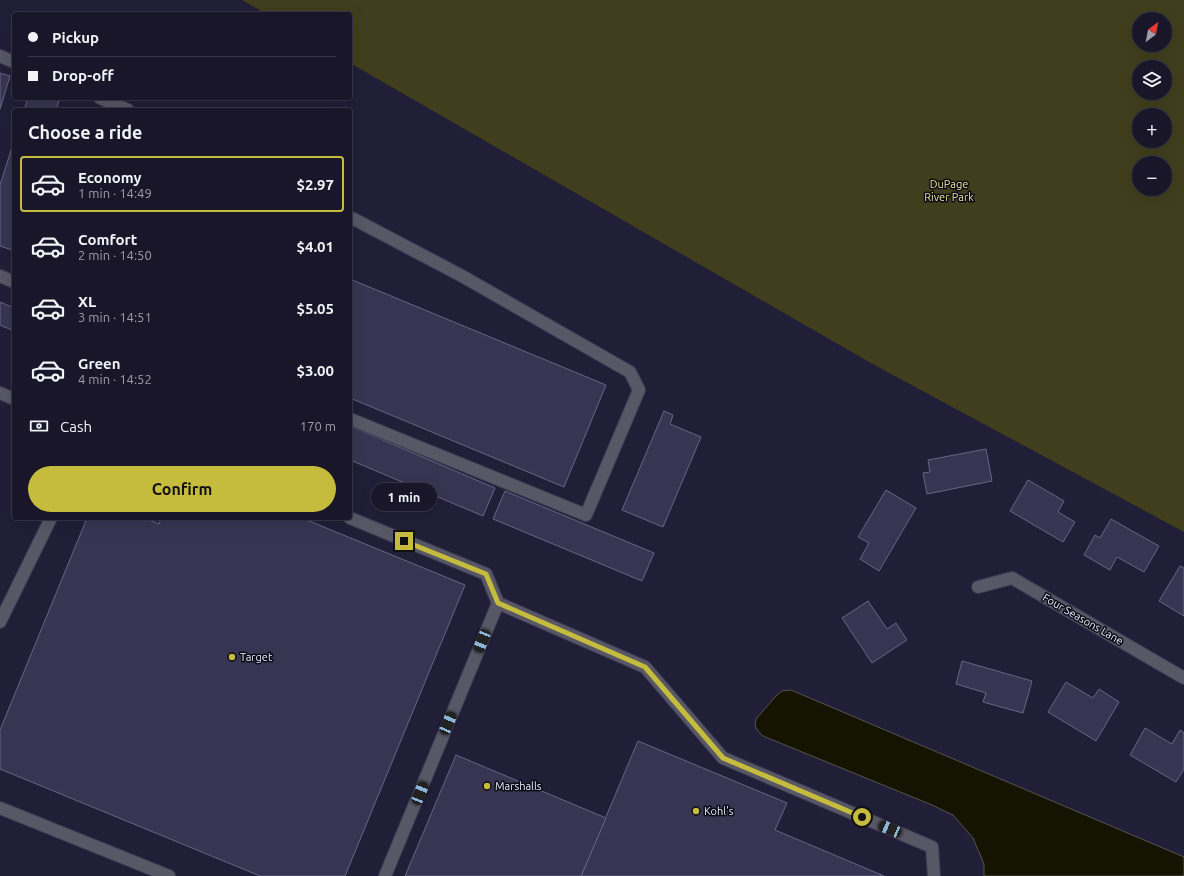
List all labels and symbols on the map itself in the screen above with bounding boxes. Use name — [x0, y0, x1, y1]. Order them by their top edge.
north arrow — [1132, 12, 1172, 52]
park label: DuPage River Park — [924, 178, 974, 203]
callout: 1 min — [371, 483, 437, 511]
route end — [395, 532, 413, 550]
street label: Four Seasons Lane — [1041, 591, 1125, 647]
car — [472, 628, 492, 654]
place label: Target — [240, 651, 273, 663]
marker: Target — [227, 652, 237, 662]
car — [438, 710, 458, 736]
car — [410, 780, 430, 806]
place label: Marshalls — [495, 780, 542, 792]
marker: Marshalls — [482, 781, 492, 791]
place label: Kohl's — [704, 805, 734, 817]
marker: Kohl's — [691, 806, 701, 816]
route start — [853, 808, 871, 826]
car — [877, 819, 903, 839]

